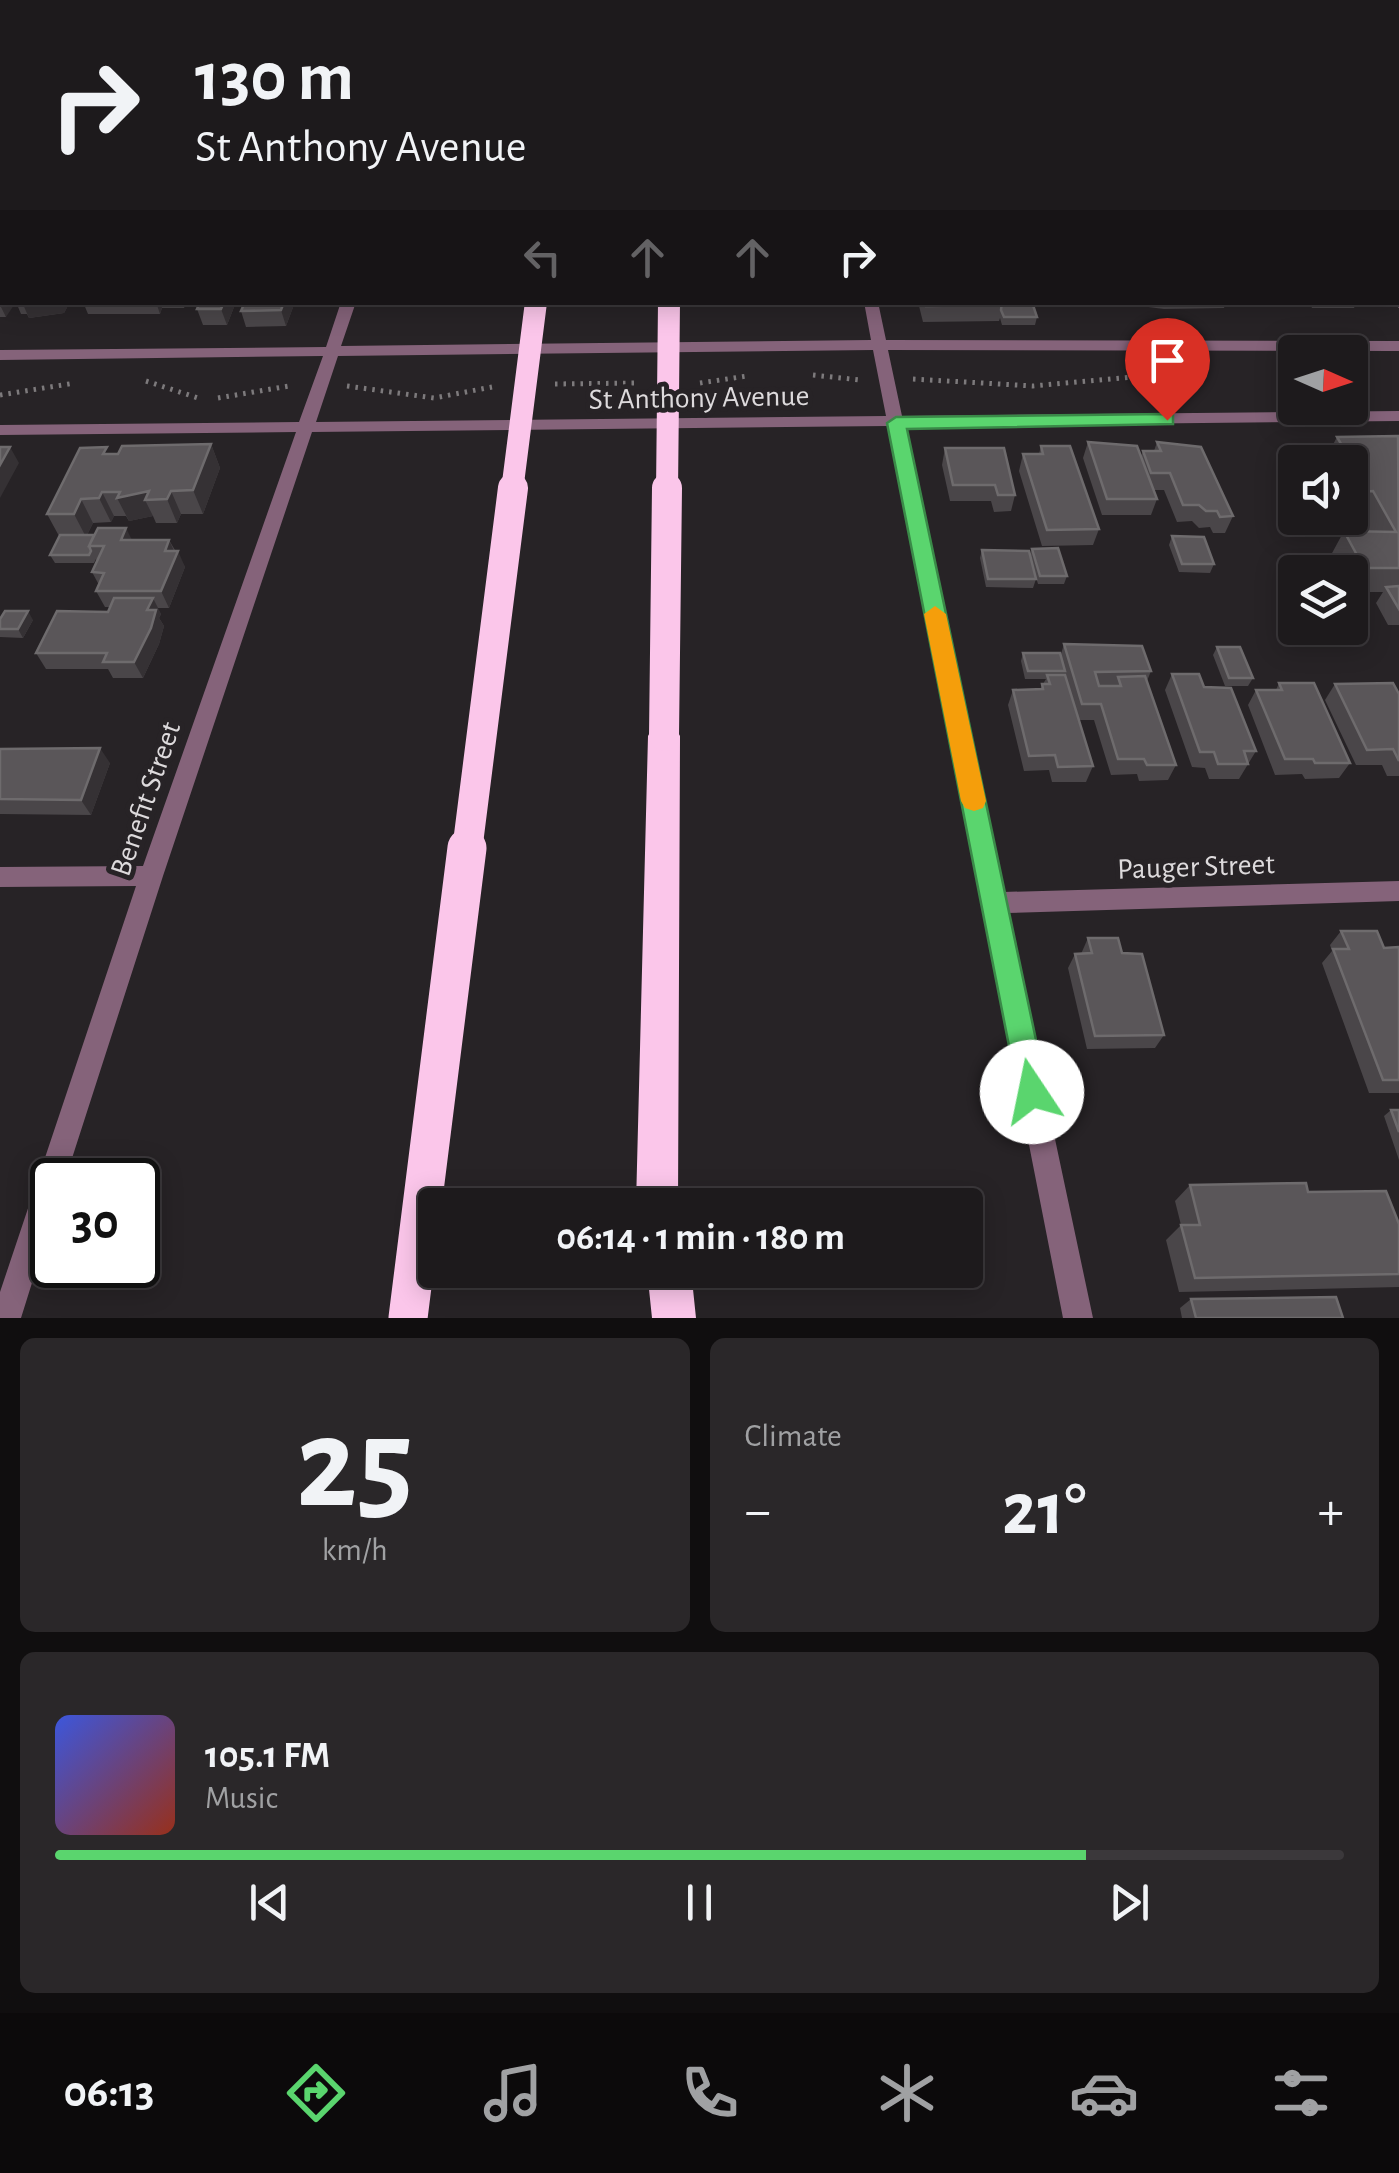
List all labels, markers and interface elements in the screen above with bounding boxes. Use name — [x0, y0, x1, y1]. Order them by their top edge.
icon: right — [30, 40, 160, 170]
text: 130 m — [195, 43, 354, 113]
text: St Anthony Avenue — [195, 125, 526, 170]
icon: left — [515, 230, 570, 285]
icon: ahead — [620, 230, 675, 285]
icon: ahead — [725, 230, 780, 285]
icon: right — [830, 230, 885, 285]
pin — [1125, 318, 1210, 421]
icon: arrive — [1140, 333, 1195, 388]
north arrow — [1278, 335, 1368, 425]
map controls — [1278, 335, 1368, 645]
street label: St Anthony Avenue — [588, 381, 810, 415]
button: sound — [1278, 445, 1368, 535]
button: layers — [1278, 555, 1368, 645]
street label: Benefit Street — [106, 718, 186, 880]
street label: Pauger Street — [1117, 849, 1276, 885]
position arrow — [980, 1040, 1084, 1144]
speed limit sign: 30 — [30, 1158, 160, 1288]
text: 06:14 · 1 min · 180 m — [556, 1219, 845, 1257]
text: 25 — [296, 1401, 413, 1531]
text: Climate — [745, 1420, 842, 1452]
text: 21° — [1002, 1473, 1086, 1548]
text: − — [745, 1484, 771, 1539]
text: + — [1318, 1484, 1344, 1539]
text: km/h — [322, 1534, 388, 1566]
text: 105.1 FM — [205, 1737, 330, 1775]
text: Music — [205, 1782, 278, 1814]
icon: previous — [242, 1875, 297, 1930]
icon: pause — [672, 1875, 727, 1930]
icon: next — [1102, 1875, 1157, 1930]
icon: directions — [281, 2058, 351, 2128]
icon: music — [478, 2058, 548, 2128]
icon: phone — [675, 2058, 745, 2128]
icon: climate — [872, 2058, 942, 2128]
icon: car — [1069, 2058, 1139, 2128]
icon: filters — [1266, 2058, 1336, 2128]
text: 06:13 — [63, 2070, 155, 2115]

